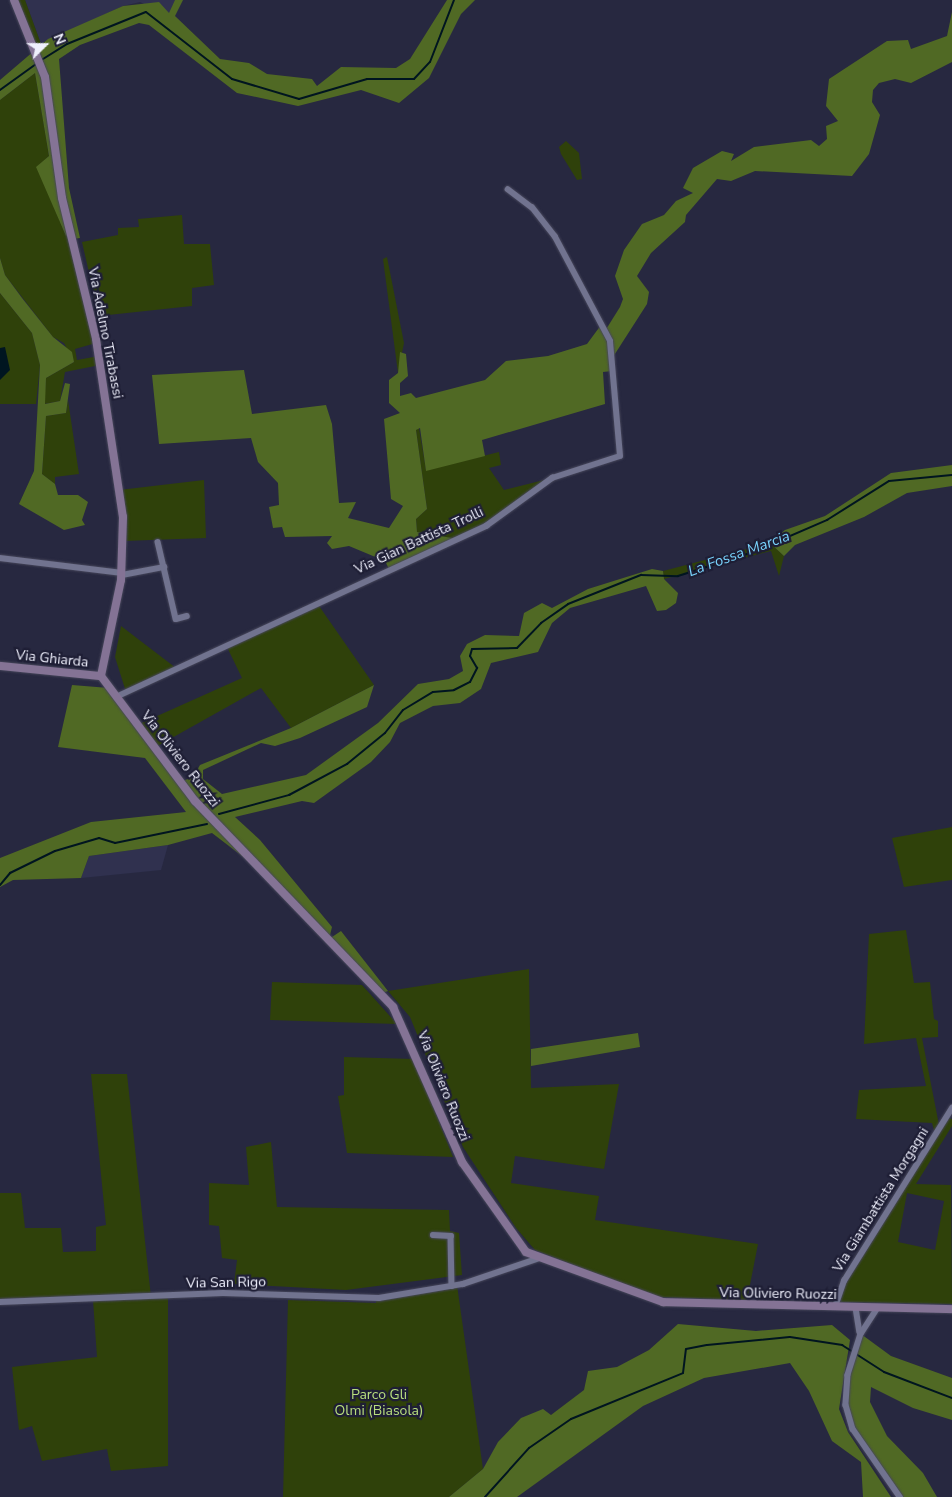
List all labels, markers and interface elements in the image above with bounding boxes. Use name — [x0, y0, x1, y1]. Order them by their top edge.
north arrow — [20, 20, 70, 70]
text: N — [49, 31, 70, 48]
street label: Via Adelmo Tirabassi — [84, 266, 126, 400]
street label: Via Gian Battista Trolli — [352, 504, 486, 578]
water label: La Fossa Marcia — [686, 527, 792, 581]
street label: Via Ghiarda — [15, 647, 89, 671]
street label: Via Oliviero Ruozzi — [137, 708, 223, 810]
street label: Via Oliviero Ruozzi — [413, 1028, 473, 1144]
street label: Via Giambattista Morgagni — [830, 1125, 932, 1275]
street label: Via San Rigo — [186, 1274, 266, 1292]
street label: Via Oliviero Ruozzi — [719, 1285, 837, 1303]
park label: Parco Gli Olmi (Biasola) — [335, 1387, 423, 1420]

